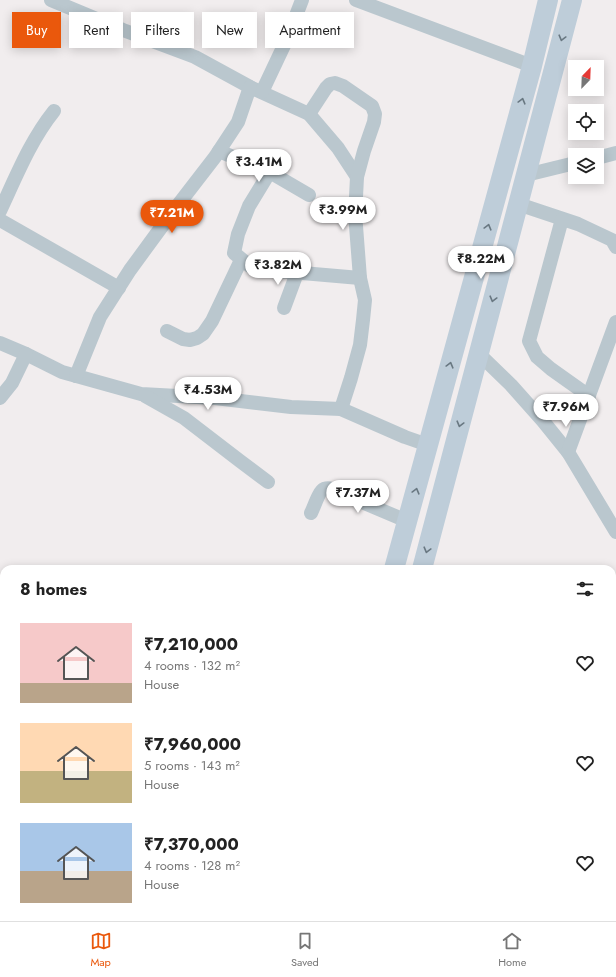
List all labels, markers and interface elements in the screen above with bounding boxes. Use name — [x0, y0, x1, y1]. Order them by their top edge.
chip: Buy — [12, 12, 61, 48]
chip: Rent — [69, 12, 123, 48]
chip: Filters — [131, 12, 194, 48]
chip: New — [202, 12, 257, 48]
chip: Apartment — [265, 12, 354, 48]
one-way arrow — [558, 34, 567, 41]
north arrow — [568, 60, 604, 96]
map controls — [568, 60, 604, 184]
one-way arrow — [517, 98, 526, 105]
button: locate — [568, 104, 604, 140]
button: layers — [568, 148, 604, 184]
pin: ₹3.41M — [226, 149, 292, 183]
text: ₹3.41M — [236, 152, 282, 171]
pin: ₹3.99M — [310, 197, 376, 231]
pin: ₹7.21M — [139, 200, 205, 234]
text: ₹3.99M — [319, 200, 367, 219]
text: ₹7.21M — [150, 203, 194, 222]
one-way arrow — [483, 223, 492, 230]
pin: ₹8.22M — [448, 246, 514, 280]
text: ₹8.22M — [457, 249, 505, 268]
pin: ₹3.82M — [245, 252, 311, 286]
text: ₹3.82M — [254, 255, 302, 274]
one-way arrow — [489, 295, 498, 302]
one-way arrow — [445, 362, 454, 369]
pin: ₹4.53M — [175, 377, 241, 411]
text: ₹4.53M — [184, 380, 232, 399]
pin: ₹7.96M — [533, 394, 599, 428]
text: ₹7.96M — [542, 397, 590, 416]
one-way arrow — [456, 421, 465, 428]
pin: ₹7.37M — [325, 480, 391, 514]
text: ₹7.37M — [335, 483, 381, 502]
one-way arrow — [411, 488, 420, 495]
one-way arrow — [423, 547, 431, 553]
text: 8 homes — [20, 577, 87, 601]
icon: filters — [574, 578, 596, 600]
text: ₹7,210,000 — [144, 632, 238, 656]
icon: home — [52, 639, 100, 687]
icon: heart — [574, 652, 596, 674]
text: 4 rooms · 132 m² — [144, 656, 240, 675]
text: House — [144, 675, 179, 694]
text: ₹7,960,000 — [144, 732, 241, 756]
icon: home — [52, 739, 100, 787]
icon: heart — [574, 752, 596, 774]
text: 5 rooms · 143 m² — [144, 756, 240, 775]
text: House — [144, 775, 179, 794]
text: ₹7,370,000 — [144, 832, 239, 856]
icon: home — [52, 839, 100, 887]
icon: heart — [574, 852, 596, 874]
text: 4 rooms · 128 m² — [144, 856, 240, 875]
text: House — [144, 875, 179, 894]
tab: Map — [90, 930, 112, 970]
tab: Saved — [291, 930, 319, 970]
tab: Home — [498, 930, 526, 970]

